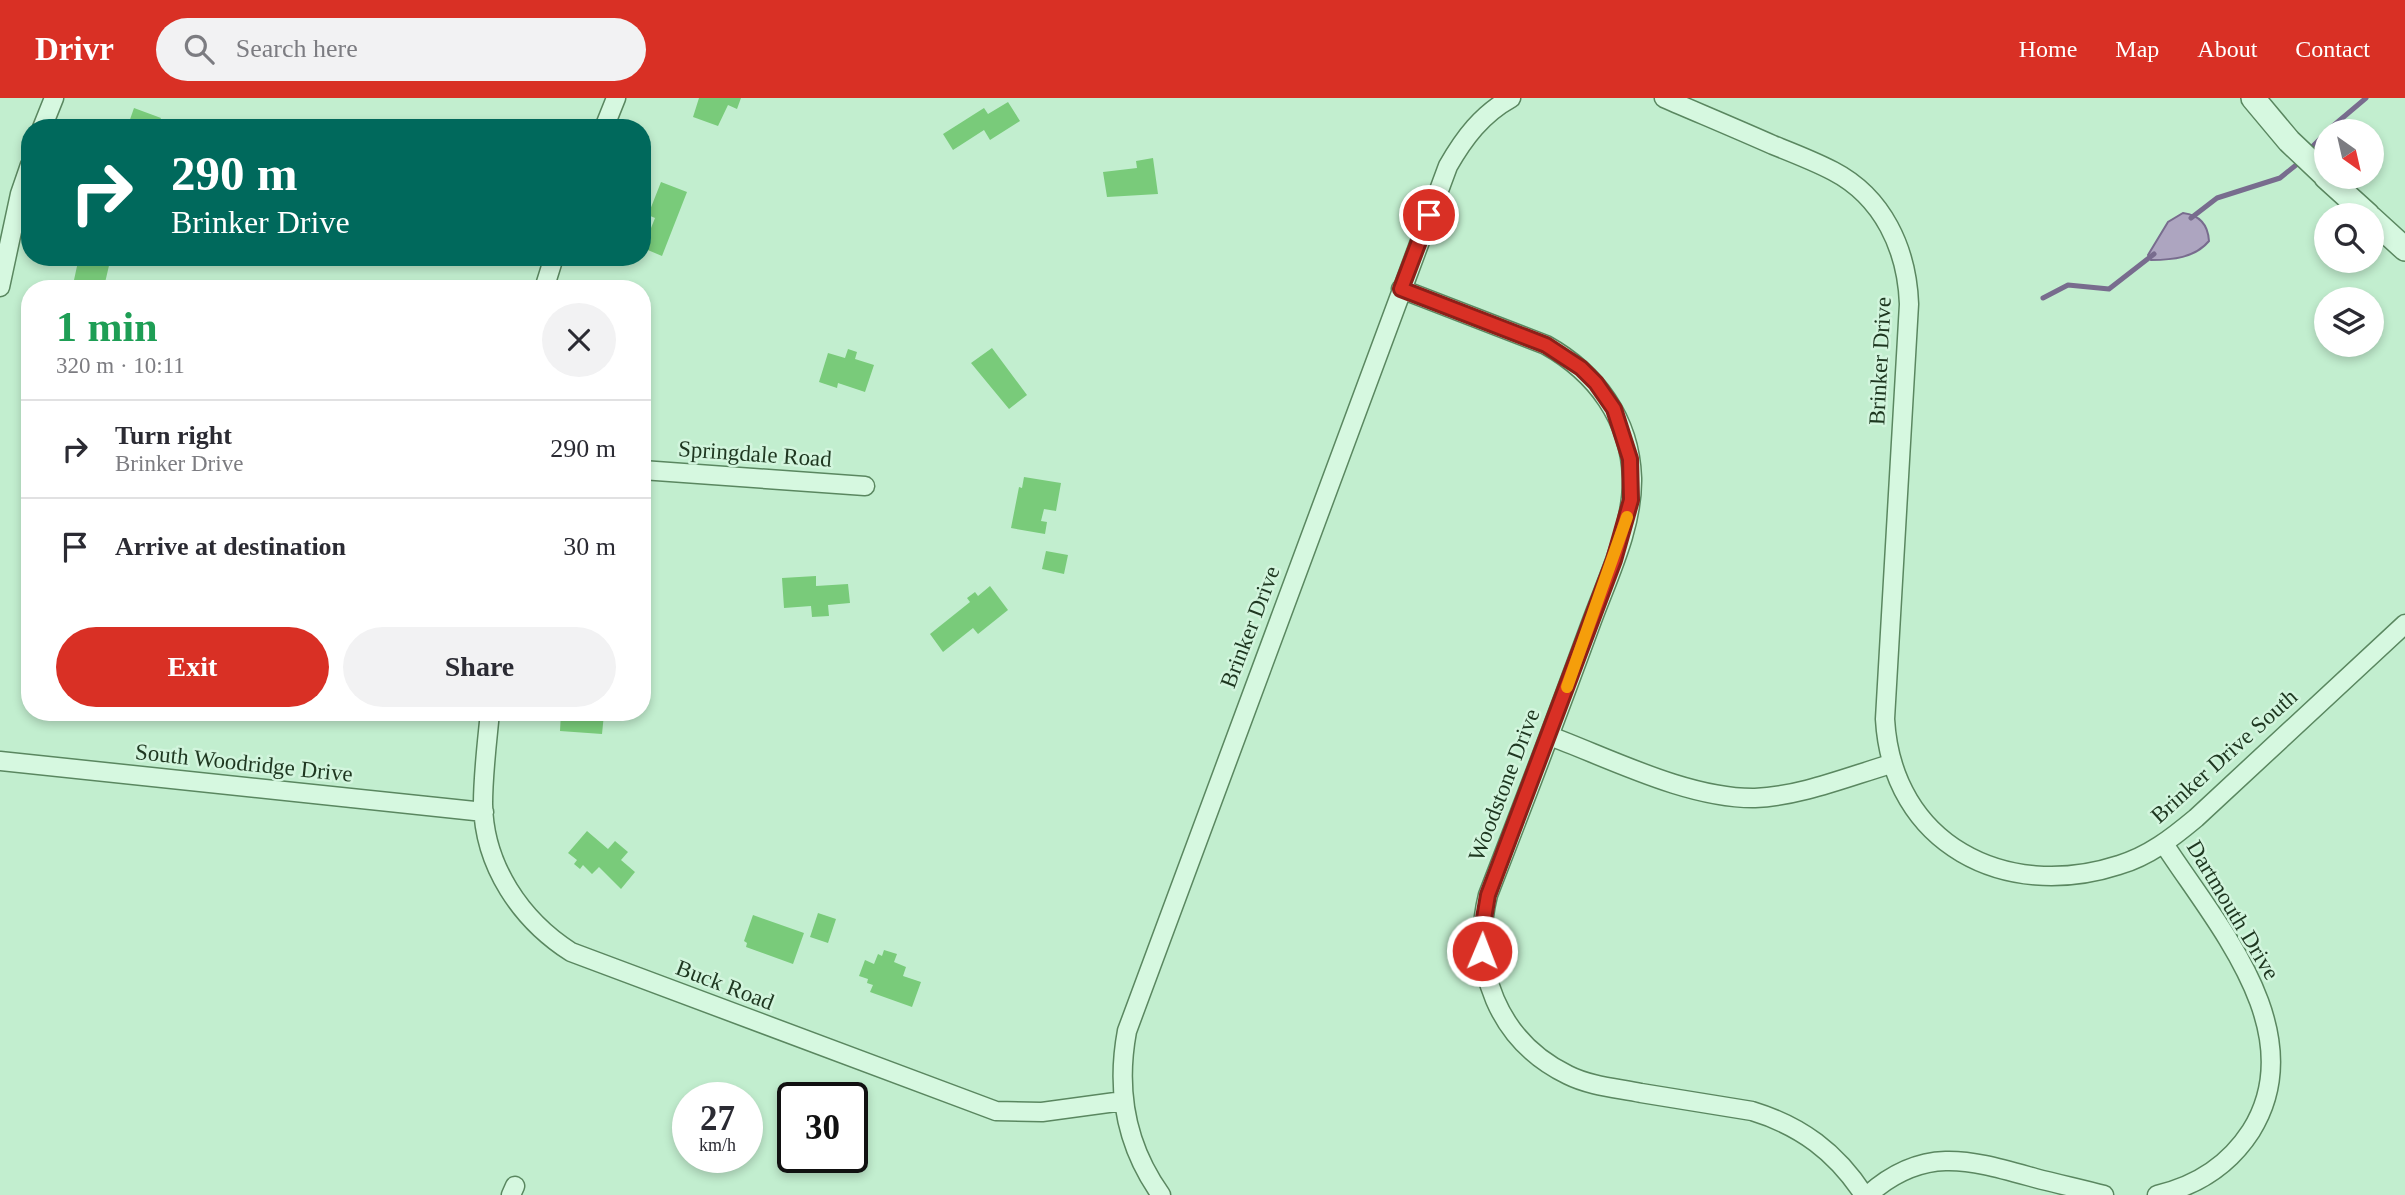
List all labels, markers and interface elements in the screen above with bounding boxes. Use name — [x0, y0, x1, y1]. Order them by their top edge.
search box — [156, 18, 646, 81]
icon: search — [180, 30, 218, 68]
text: Drivr — [35, 31, 114, 67]
text: Search here — [236, 34, 358, 63]
text: Home — [2019, 36, 2077, 62]
text: Map — [2115, 36, 2159, 62]
text: About — [2197, 36, 2257, 62]
text: Contact — [2295, 36, 2370, 62]
north arrow — [2314, 119, 2384, 189]
map controls — [2314, 119, 2384, 357]
text: 290 m — [171, 146, 298, 201]
icon: right — [56, 147, 147, 238]
pin — [1399, 185, 1459, 245]
icon: arrive — [1410, 196, 1448, 234]
button: search — [2314, 203, 2384, 273]
text: Brinker Drive — [171, 204, 350, 240]
button: layers — [2314, 287, 2384, 357]
street label: Brinker Drive — [1864, 296, 1896, 426]
button: close — [542, 303, 616, 377]
text: 1 min — [56, 304, 158, 350]
text: 320 m · 10:11 — [56, 353, 185, 378]
text: Turn right — [115, 421, 232, 450]
icon: right — [56, 430, 94, 468]
text: 290 m — [550, 434, 616, 463]
street label: Springdale Road — [677, 436, 833, 472]
text: Brinker Drive — [115, 451, 243, 476]
icon: arrive — [56, 528, 94, 566]
text: Arrive at destination — [115, 532, 346, 561]
text: 30 m — [563, 532, 616, 561]
street label: Brinker Drive — [1215, 563, 1285, 691]
button: Exit — [56, 627, 329, 707]
button: Share — [343, 627, 616, 707]
street label: Brinker Drive South — [2146, 684, 2303, 828]
street label: Woodstone Drive — [1463, 705, 1545, 865]
street label: South Woodridge Drive — [134, 739, 354, 787]
street label: Dartmouth Drive — [2182, 836, 2284, 984]
position arrow — [1445, 914, 1519, 988]
street label: Buck Road — [673, 955, 778, 1015]
speed limit sign: 30 — [777, 1082, 868, 1173]
text: 27 — [700, 1099, 735, 1138]
text: km/h — [699, 1135, 736, 1155]

